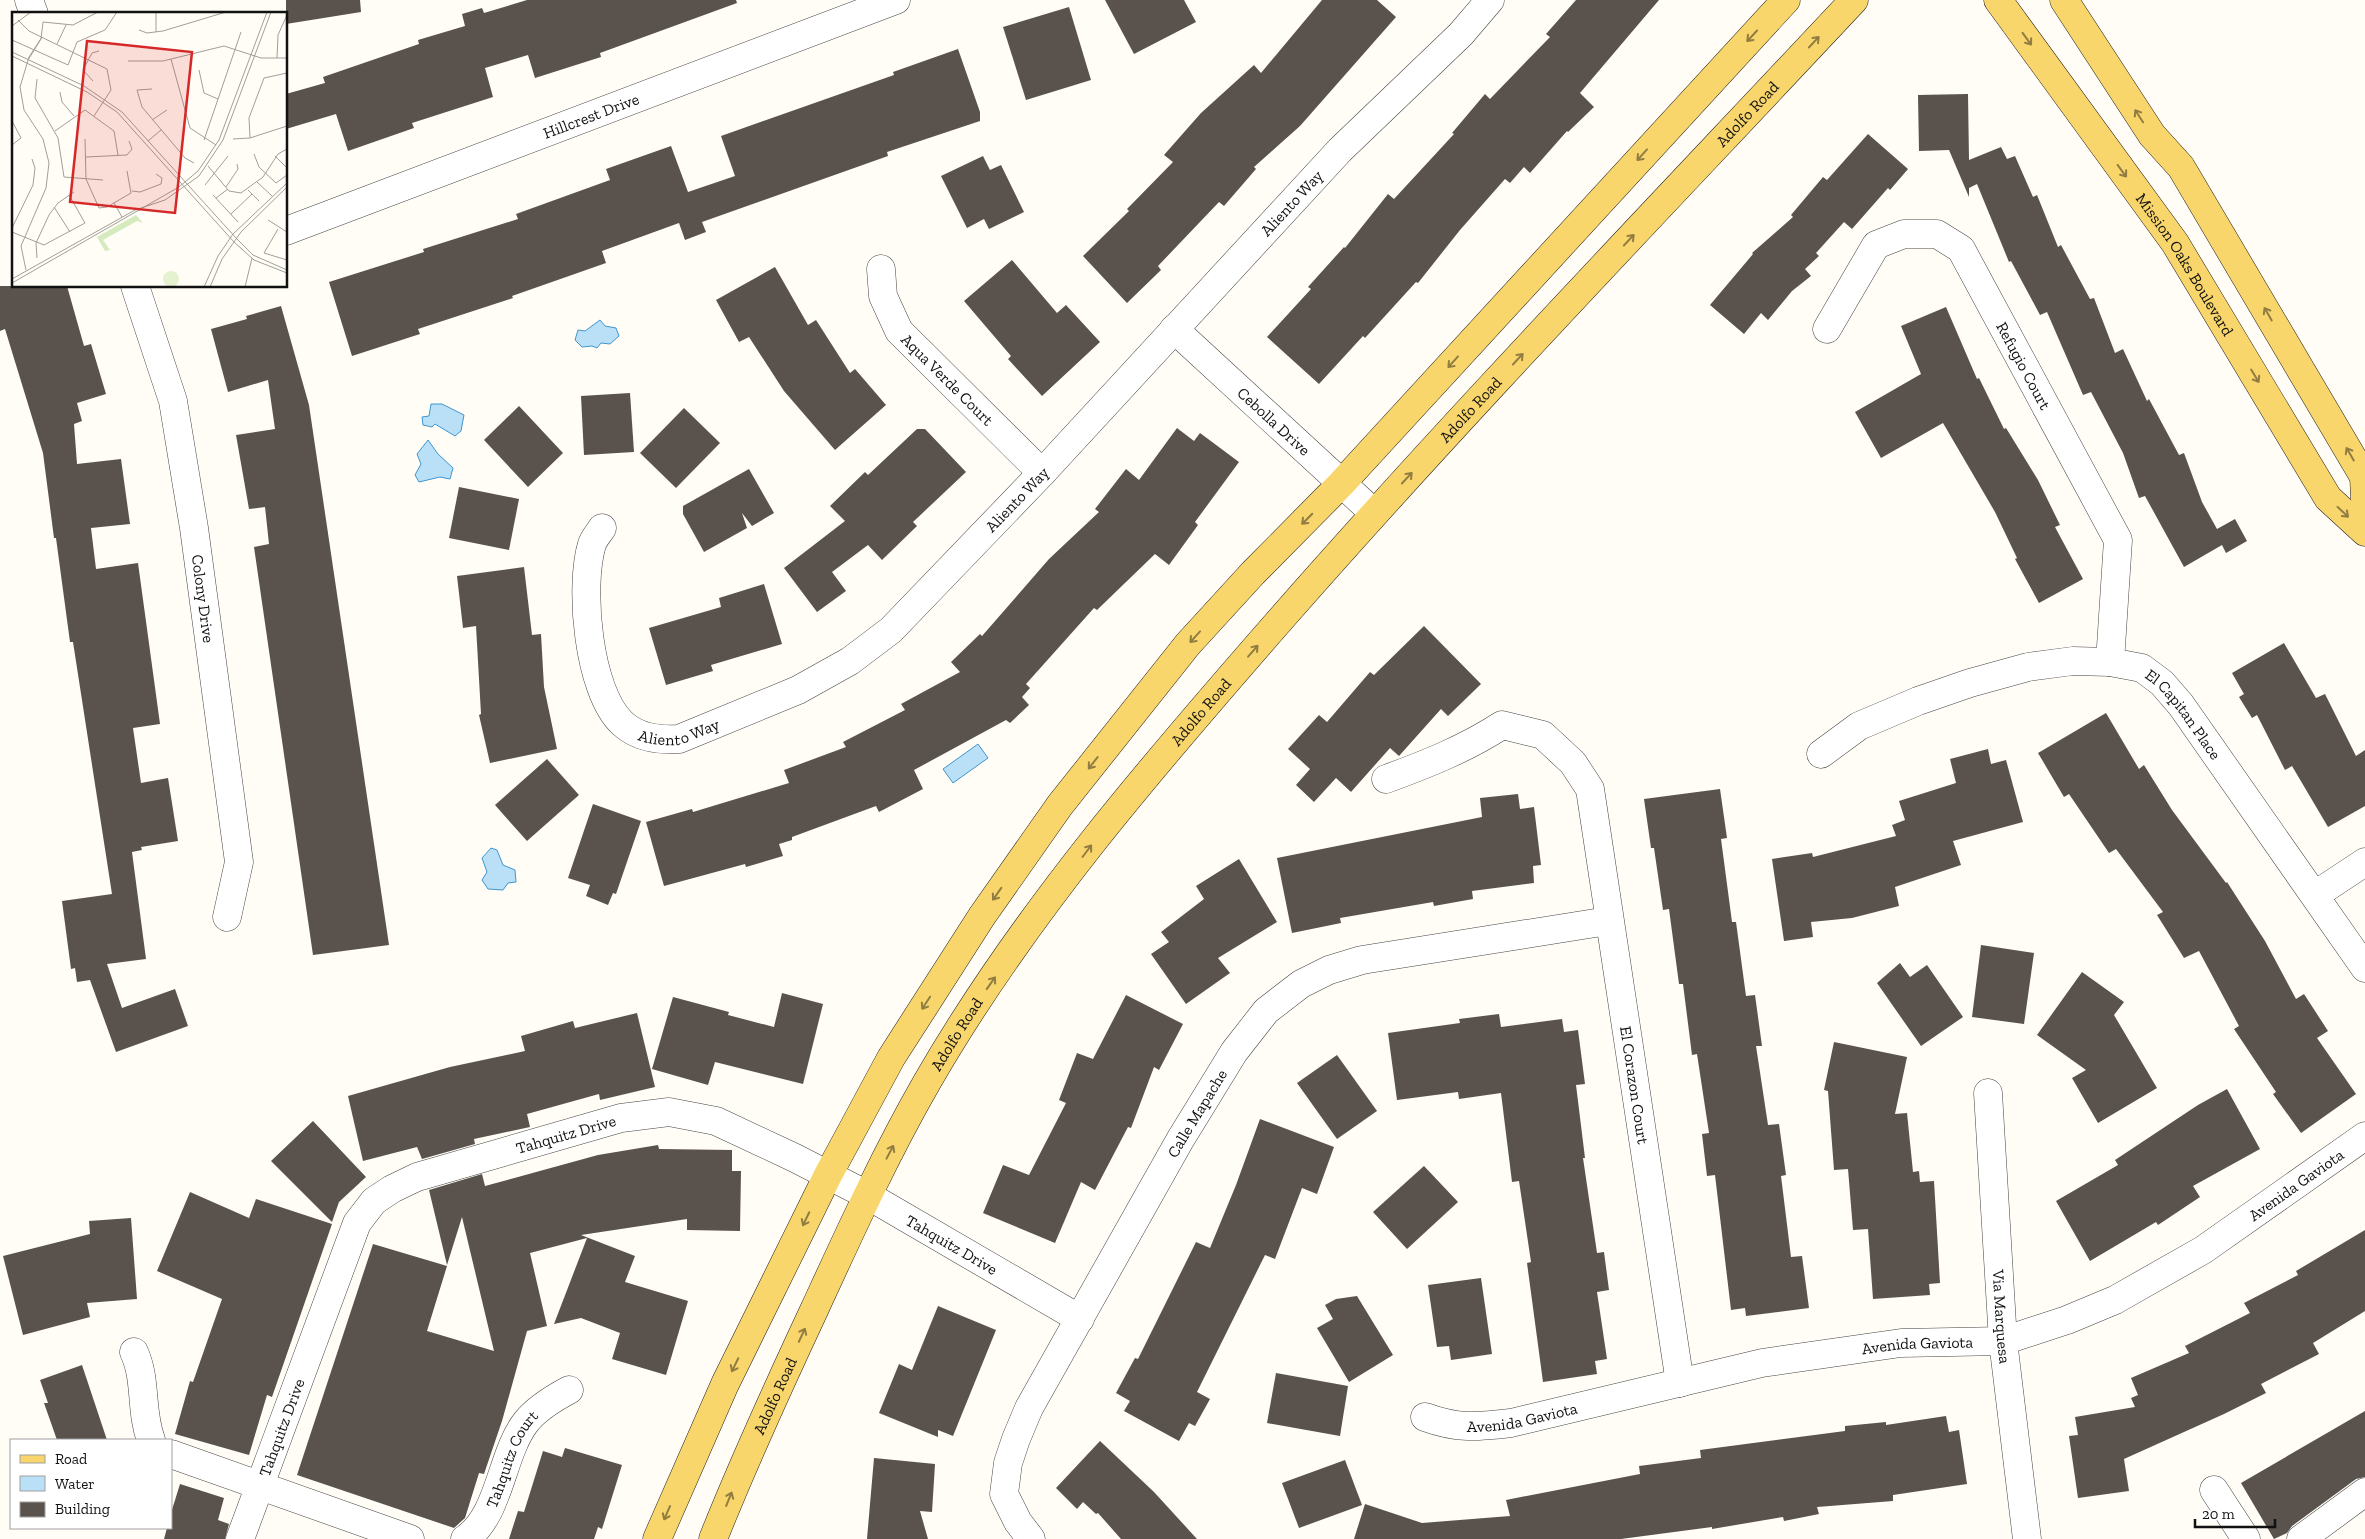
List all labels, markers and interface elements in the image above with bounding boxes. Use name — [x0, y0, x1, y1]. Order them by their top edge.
inset map — [12, 12, 288, 288]
one-way arrow — [1746, 29, 1758, 42]
one-way arrow — [2022, 32, 2032, 46]
one-way arrow — [1808, 36, 1820, 49]
street label: Adolfo Road — [1712, 77, 1783, 150]
street label: Hillcrest Drive — [540, 89, 642, 142]
one-way arrow — [2134, 109, 2144, 123]
one-way arrow — [1636, 148, 1648, 161]
one-way arrow — [2117, 164, 2128, 177]
street label: Aliento Way — [1256, 165, 1327, 240]
street label: Mission Oaks Boulevard — [2132, 189, 2238, 339]
one-way arrow — [1623, 234, 1635, 247]
one-way arrow — [2262, 307, 2272, 321]
street label: Refugio Court — [1993, 318, 2055, 413]
street label: Aqua Verde Court — [897, 329, 998, 429]
one-way arrow — [1512, 352, 1524, 365]
one-way arrow — [1447, 356, 1459, 369]
one-way arrow — [2250, 368, 2260, 382]
street label: Adolfo Road — [1435, 372, 1505, 446]
street label: Cebolla Drive — [1234, 383, 1314, 459]
one-way arrow — [2345, 447, 2355, 461]
street label: Aliento Way — [981, 462, 1053, 536]
one-way arrow — [1401, 471, 1413, 484]
one-way arrow — [2336, 506, 2349, 518]
one-way arrow — [1301, 512, 1313, 525]
street label: Colony Drive — [188, 553, 219, 644]
one-way arrow — [1189, 630, 1201, 643]
one-way arrow — [1247, 644, 1259, 657]
street label: El Capitan Place — [2142, 665, 2226, 763]
street label: Adolfo Road — [1166, 674, 1235, 749]
street label: Aliento Way — [636, 714, 723, 749]
one-way arrow — [1088, 756, 1098, 770]
one-way arrow — [1081, 845, 1092, 858]
one-way arrow — [992, 887, 1002, 901]
one-way arrow — [986, 976, 996, 990]
street label: Adolfo Road — [926, 994, 986, 1074]
one-way arrow — [921, 996, 931, 1010]
street label: El Corazon Court — [1617, 1025, 1653, 1145]
street label: Calle Mapache — [1163, 1066, 1231, 1161]
street label: Tahquitz Drive — [514, 1111, 618, 1157]
street label: Avenida Gaviota — [2245, 1144, 2347, 1225]
one-way arrow — [885, 1145, 895, 1160]
street label: Tahquitz Drive — [903, 1210, 1001, 1278]
one-way arrow — [801, 1211, 810, 1226]
street label: Via Marquesa — [1989, 1268, 2015, 1365]
one-way arrow — [798, 1328, 807, 1343]
street label: Avenida Gaviota — [1860, 1332, 1974, 1358]
street label: Adolfo Road — [749, 1354, 800, 1437]
one-way arrow — [729, 1357, 739, 1372]
street label: Tahquitz Drive — [255, 1376, 308, 1479]
street label: Avenida Gaviota — [1467, 1398, 1579, 1436]
street label: Tahquitz Court — [482, 1406, 541, 1511]
legend — [10, 1439, 172, 1529]
text: Road — [55, 1450, 88, 1468]
text: Water — [55, 1475, 95, 1493]
one-way arrow — [725, 1492, 734, 1507]
scale bar — [2195, 1496, 2275, 1528]
text: Building — [55, 1500, 110, 1518]
one-way arrow — [662, 1505, 672, 1520]
text: 20 m — [2202, 1505, 2235, 1523]

